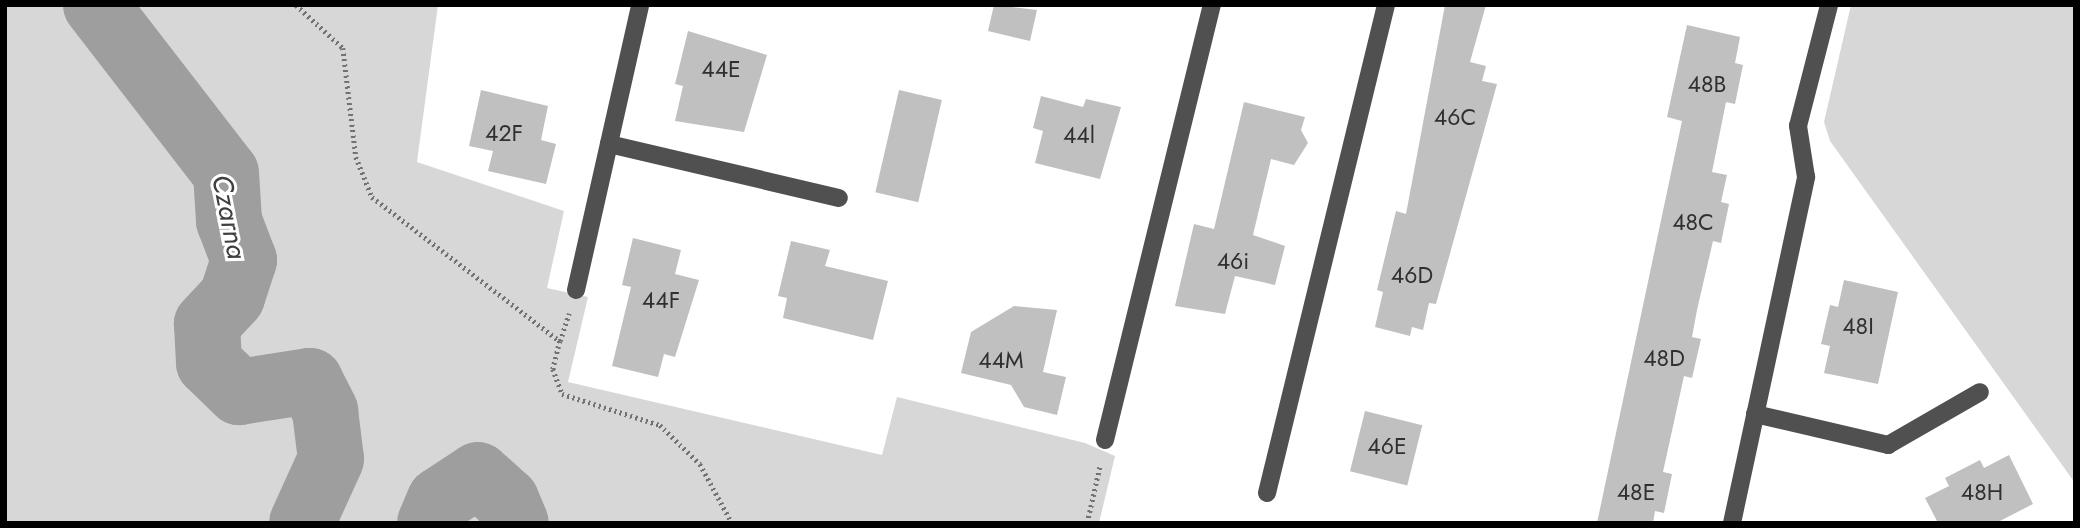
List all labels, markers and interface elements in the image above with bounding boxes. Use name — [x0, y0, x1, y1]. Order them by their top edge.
house number: 44E — [701, 55, 741, 83]
house number: 48B — [1688, 70, 1726, 98]
house number: 46C — [1434, 103, 1476, 131]
house number: 42F — [485, 119, 523, 147]
house number: 44l — [1063, 121, 1095, 149]
water label: Czarna — [204, 172, 254, 262]
house number: 48C — [1672, 208, 1714, 236]
house number: 46i — [1217, 247, 1249, 275]
house number: 46D — [1391, 261, 1433, 289]
house number: 44F — [642, 286, 680, 314]
house number: 48I — [1842, 312, 1874, 340]
house number: 48D — [1643, 344, 1685, 372]
house number: 44M — [978, 346, 1024, 374]
house number: 46E — [1367, 432, 1407, 460]
house number: 48E — [1617, 478, 1655, 506]
house number: 48H — [1961, 478, 2003, 506]

